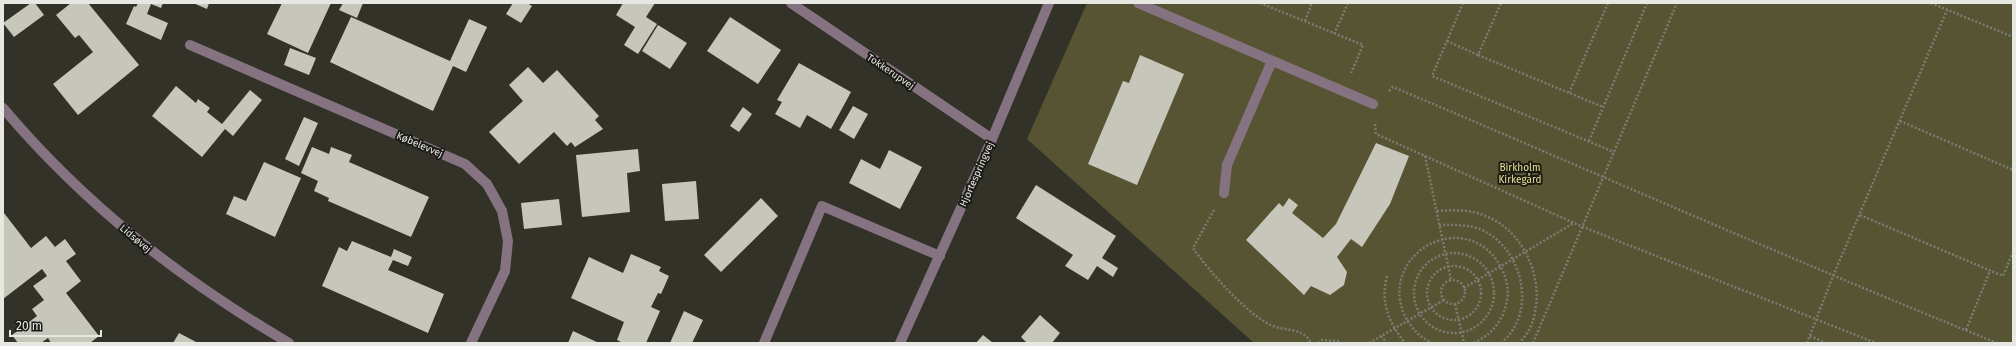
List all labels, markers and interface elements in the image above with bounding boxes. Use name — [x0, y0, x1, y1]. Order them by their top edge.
street label: Tokkerupvej — [864, 52, 917, 92]
street label: Købelevvej — [395, 130, 445, 160]
street label: Hjortespringvej — [957, 140, 997, 209]
park label: Birkholm Kirkegård — [1498, 162, 1542, 186]
street label: Lidsøvej — [117, 222, 154, 256]
scale bar — [10, 312, 101, 338]
text: 20 m — [16, 319, 42, 333]

